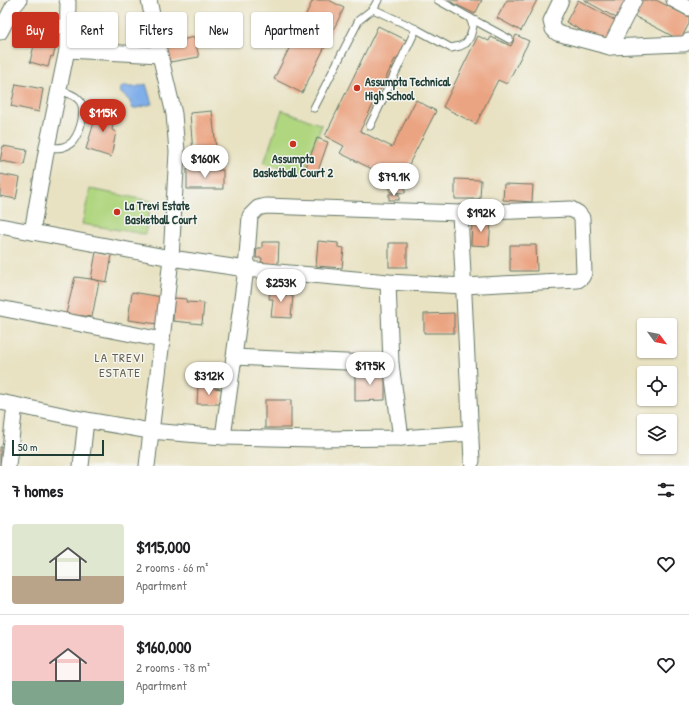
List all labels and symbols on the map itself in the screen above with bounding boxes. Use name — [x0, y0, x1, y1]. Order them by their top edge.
place label: Assumpta Technical High School — [365, 73, 451, 105]
marker: Assumpta Technical High School — [352, 83, 362, 93]
pin: $115K — [75, 99, 131, 133]
marker: Assumpta Basketball Court 2 — [288, 139, 298, 149]
pin: $160K — [177, 145, 233, 179]
place label: Assumpta Basketball Court 2 — [253, 150, 333, 181]
pin: $79.1K — [361, 163, 427, 197]
place label: La Trevi Estate Basketball Court — [125, 197, 198, 228]
pin: $192K — [453, 199, 509, 233]
marker: La Trevi Estate Basketball Court — [112, 207, 122, 217]
pin: $253K — [253, 269, 309, 303]
north arrow — [637, 318, 677, 358]
district label: LA TREVI ESTATE — [95, 348, 145, 381]
pin: $175K — [342, 352, 398, 386]
pin: $312K — [181, 362, 237, 396]
scale bar — [12, 438, 104, 457]

